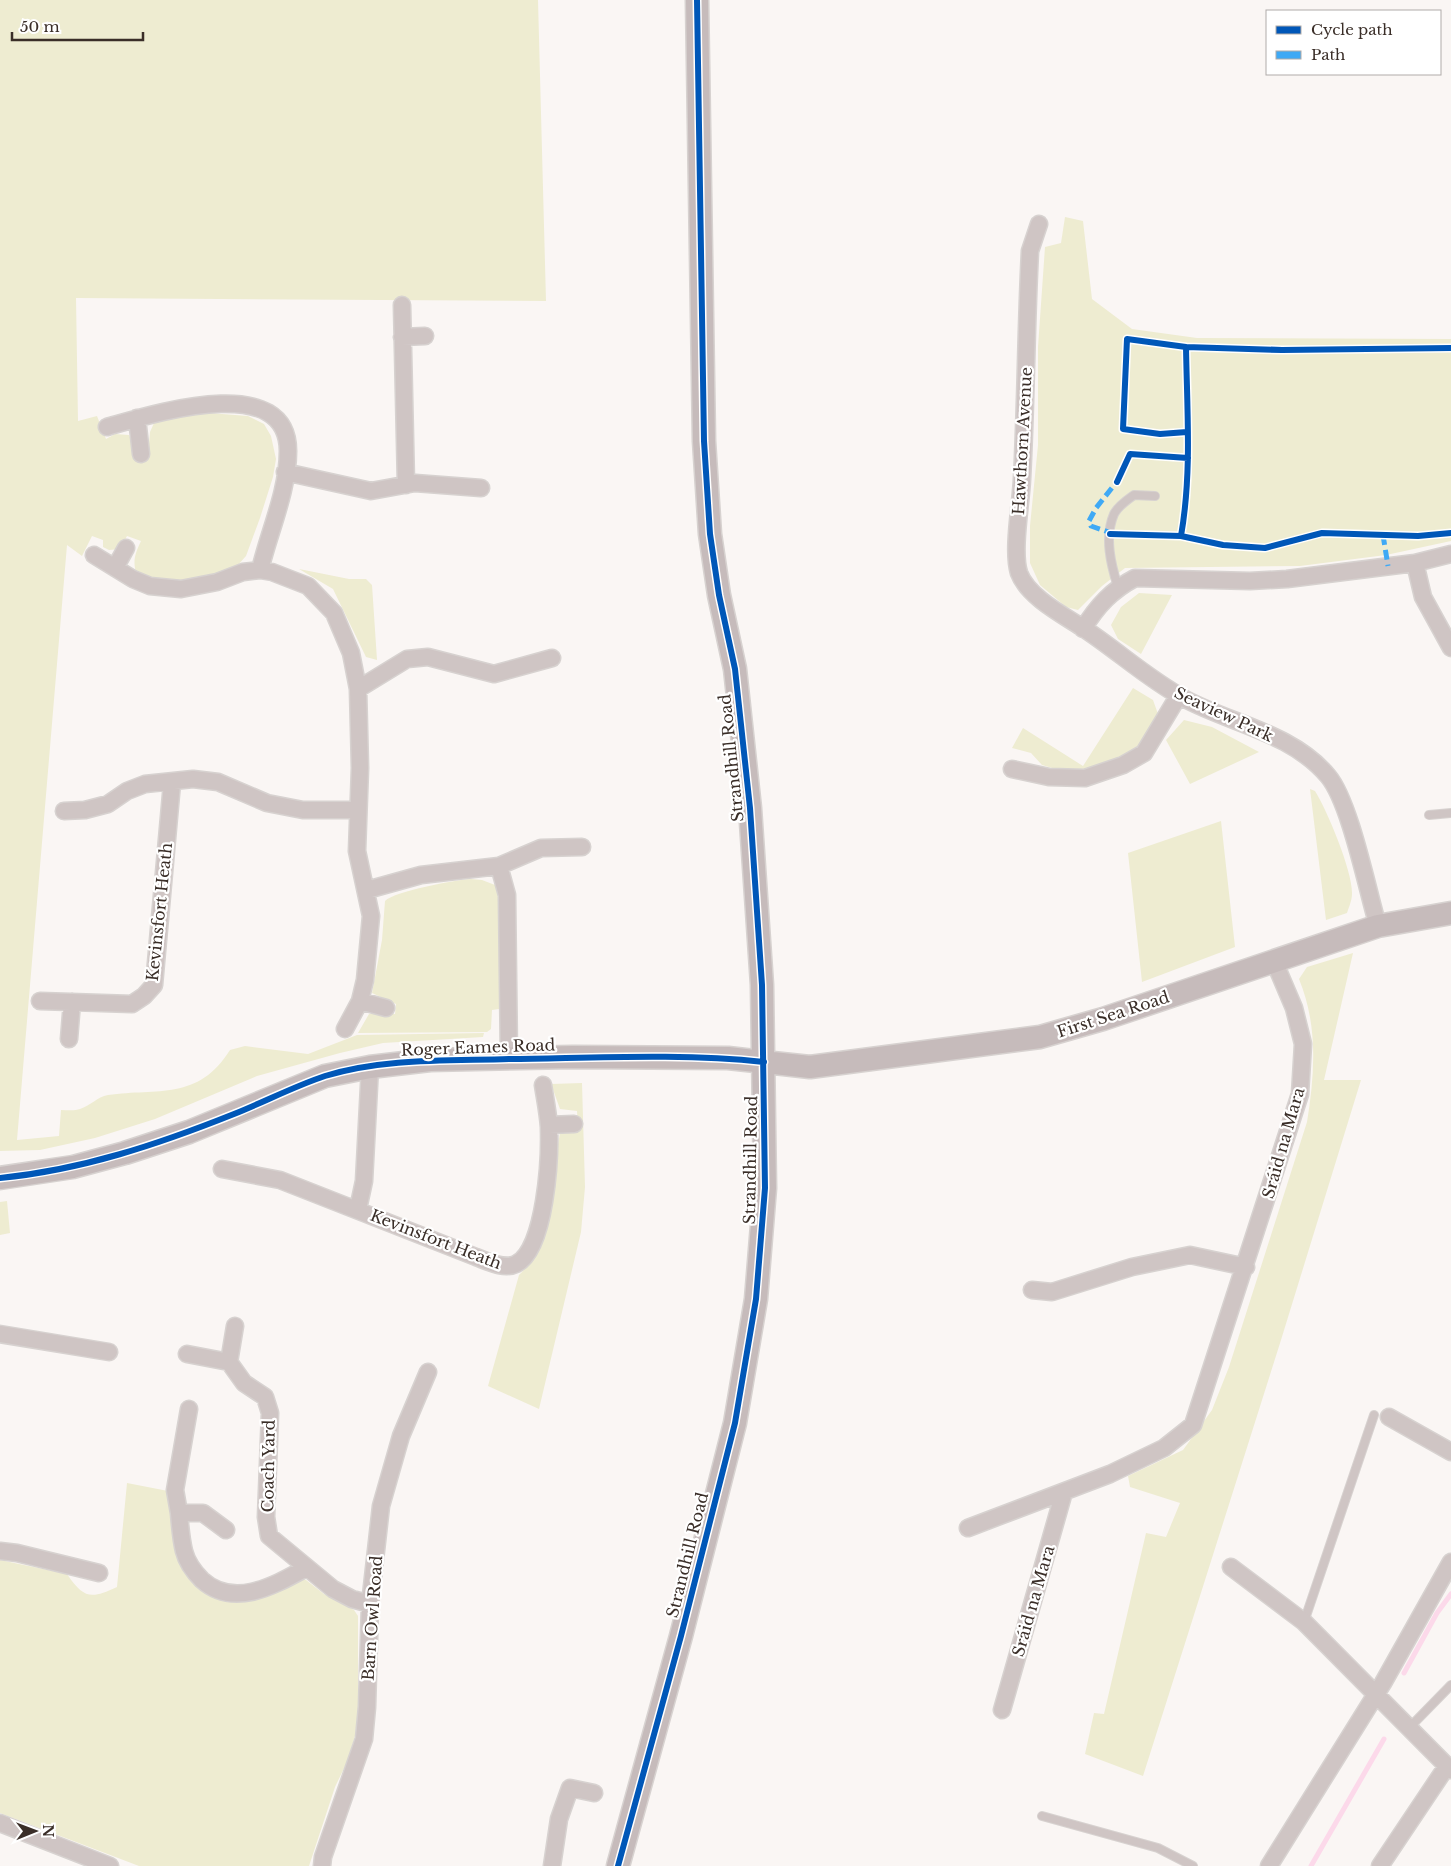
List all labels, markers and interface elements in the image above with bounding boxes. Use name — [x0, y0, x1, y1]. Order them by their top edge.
scale bar — [12, 10, 144, 42]
legend — [1266, 10, 1441, 75]
text: 50 m — [20, 17, 60, 36]
text: Cycle path — [1311, 20, 1393, 39]
text: Path — [1311, 45, 1345, 64]
street label: Hawthorn Avenue — [1008, 367, 1036, 515]
street label: Seaview Park — [1171, 682, 1277, 746]
street label: Strandhill Road — [714, 693, 748, 823]
street label: Kevinsfort Heath — [142, 842, 176, 982]
street label: First Sea Road — [1054, 986, 1172, 1042]
street label: Roger Eames Road — [400, 1034, 556, 1060]
street label: Sráid na Mara — [1258, 1085, 1308, 1201]
street label: Strandhill Road — [739, 1095, 761, 1224]
street label: Kevinsfort Heath — [367, 1205, 505, 1273]
street label: Coach Yard — [257, 1419, 279, 1513]
street label: Strandhill Road — [662, 1490, 712, 1620]
street label: Sráid na Mara — [1008, 1543, 1058, 1659]
street label: Barn Owl Road — [358, 1555, 386, 1681]
north arrow — [10, 1806, 60, 1856]
text: N — [39, 1824, 57, 1838]

